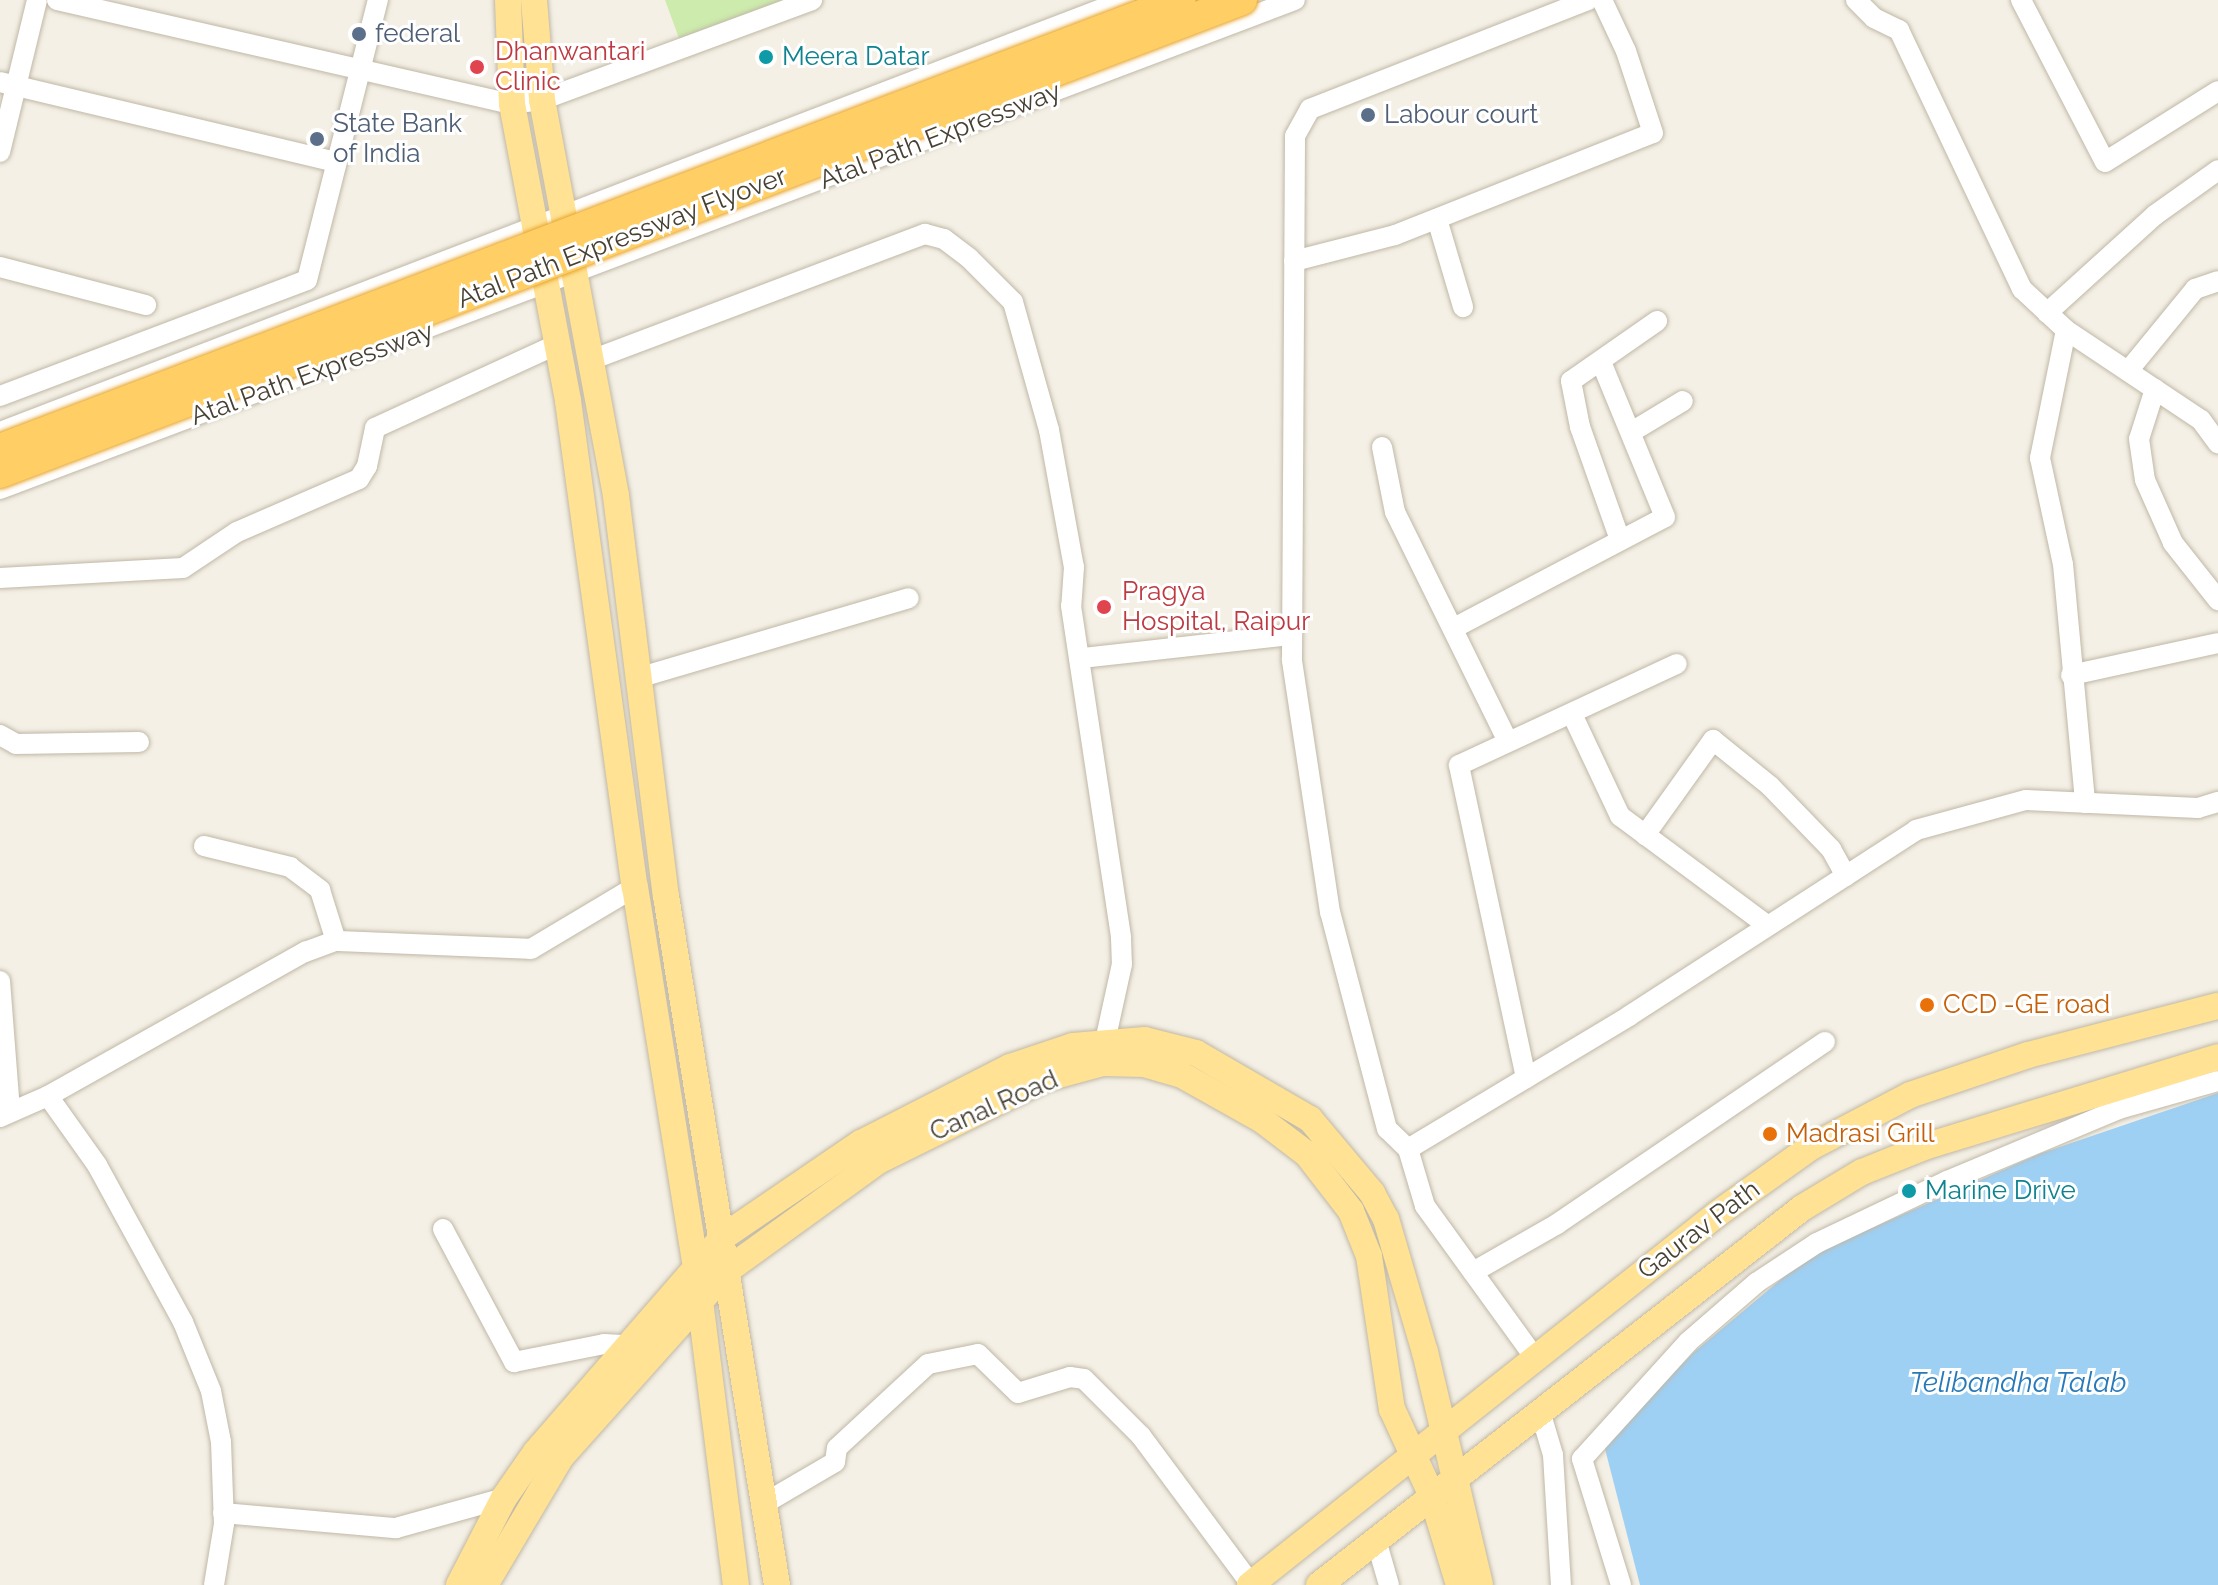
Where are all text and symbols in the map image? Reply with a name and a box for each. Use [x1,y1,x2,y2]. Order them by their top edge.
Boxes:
place label: federal [375,18,460,50]
marker: federal [350,25,368,43]
place label: Dhanwantari Clinic [495,36,645,98]
place label: Meera Datar [782,41,930,73]
marker: Meera Datar [757,48,775,66]
marker: Dhanwantari Clinic [466,56,488,78]
street label: Atal Path Expressway [815,75,1065,197]
place label: Labour court [1384,99,1539,131]
marker: Labour court [1359,106,1377,124]
place label: State Bank of India [333,108,462,170]
marker: State Bank of India [308,130,326,148]
street label: Atal Path Expressway Flyover [452,160,792,316]
street label: Atal Path Expressway [186,315,438,433]
place label: Pragya Hospital, Raipur [1122,576,1310,638]
marker: Pragya Hospital, Raipur [1093,596,1115,618]
place label: CCD -GE road [1943,989,2110,1021]
marker: CCD -GE road [1918,996,1936,1014]
street label: Canal Road [925,1064,1063,1148]
place label: Madrasi Grill [1786,1118,1935,1150]
marker: Madrasi Grill [1761,1125,1779,1143]
street label: Gaurav Path [1632,1174,1766,1286]
place label: Marine Drive [1925,1175,2076,1207]
marker: Marine Drive [1900,1182,1918,1200]
water label: Telibandha Talab [1909,1366,2127,1400]

